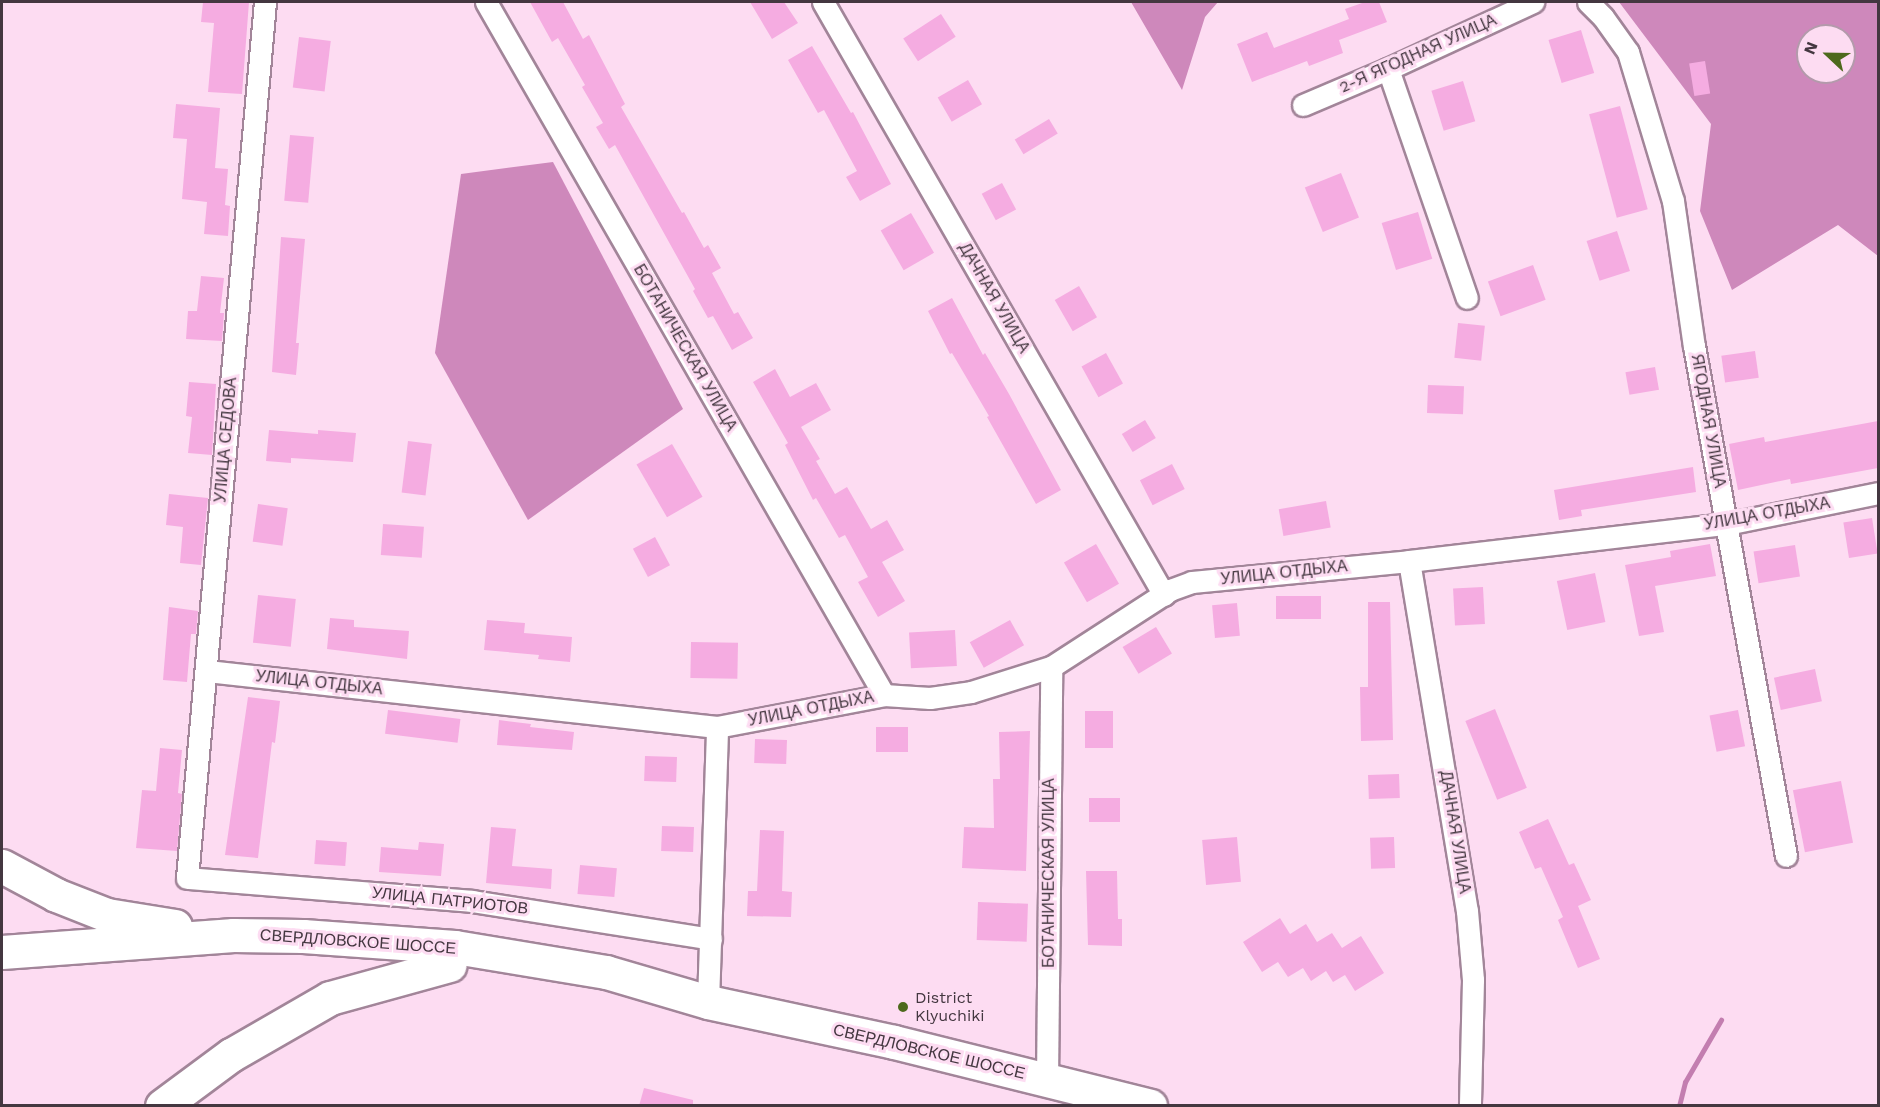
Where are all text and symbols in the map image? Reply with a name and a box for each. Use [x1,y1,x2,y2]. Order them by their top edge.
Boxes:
street label: 2-Я ЯГОДНАЯ УЛИЦА [1337,11,1499,97]
north arrow [1796,24,1856,84]
text: N [1800,39,1822,57]
street label: ДАЧНАЯ УЛИЦА [955,239,1033,357]
street label: БОТАНИЧЕСКАЯ УЛИЦА [629,261,741,435]
street label: ЯГОДНАЯ УЛИЦА [1687,353,1729,489]
street label: УЛИЦА СЕДОВА [211,376,241,504]
street label: УЛИЦА ОТДЫХА [1702,493,1832,535]
street label: УЛИЦА ОТДЫХА [1220,557,1348,589]
street label: УЛИЦА ОТДЫХА [255,667,383,699]
street label: УЛИЦА ОТДЫХА [747,687,875,731]
street label: ДАЧНАЯ УЛИЦА [1436,769,1474,895]
street label: БОТАНИЧЕСКАЯ УЛИЦА [1039,778,1059,968]
street label: УЛИЦА ПАТРИОТОВ [371,883,529,919]
street label: СВЕРДЛОВСКОЕ ШОССЕ [259,926,457,958]
place label: District Klyuchiki [915,988,985,1026]
marker: District Klyuchiki [896,1000,910,1014]
street label: СВЕРДЛОВСКОЕ ШОССЕ [831,1021,1027,1083]

